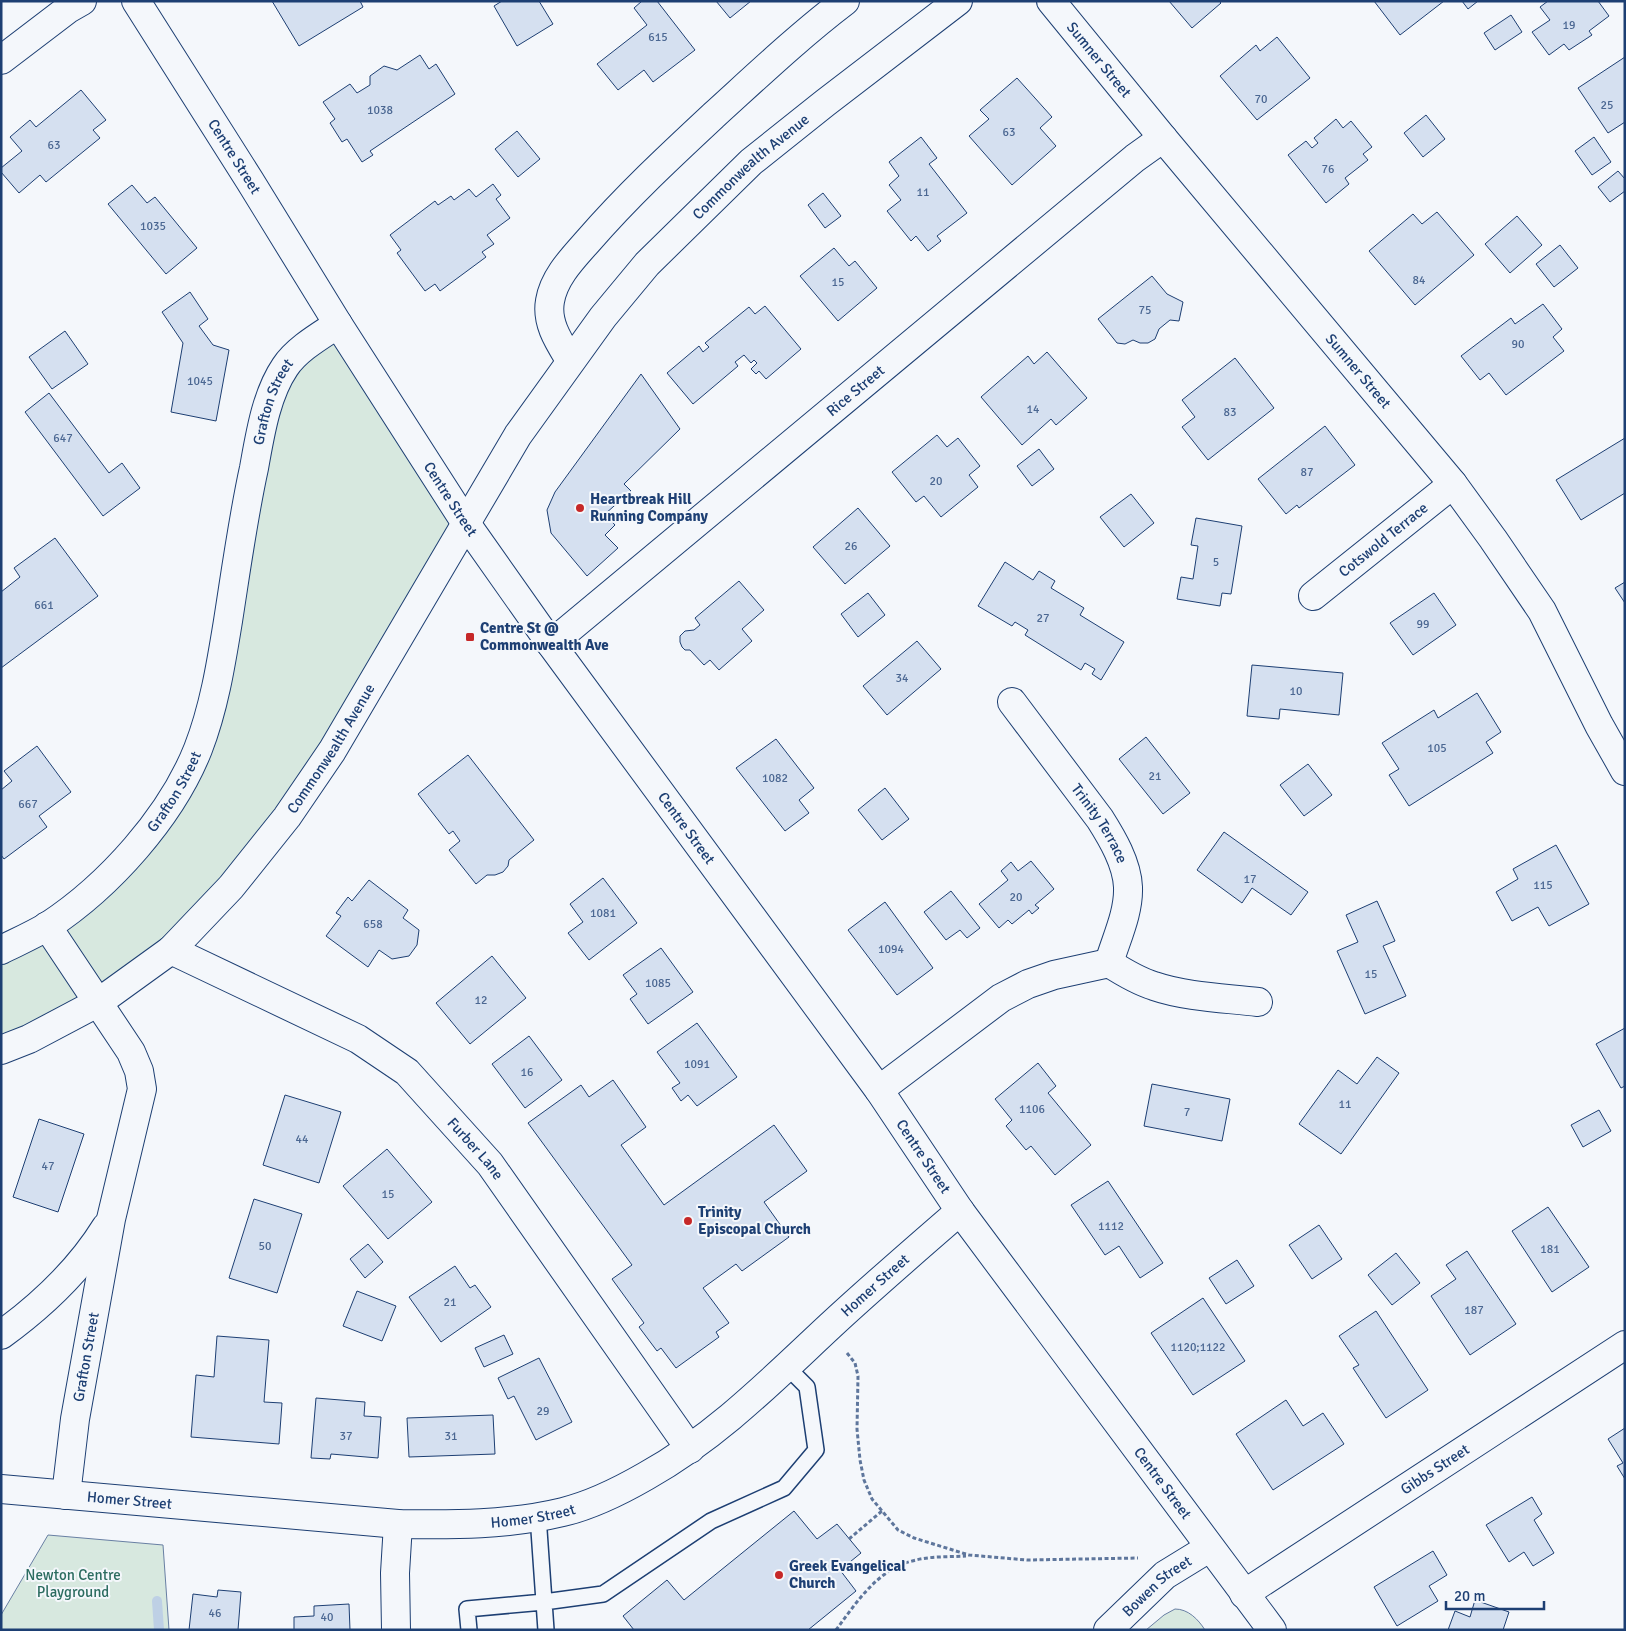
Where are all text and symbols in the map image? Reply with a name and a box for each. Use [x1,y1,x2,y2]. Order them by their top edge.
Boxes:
street label: Sumner Street [1063,18,1135,101]
house number: 19 [1563,18,1575,33]
house number: 615 [648,30,668,45]
house number: 70 [1255,92,1267,107]
house number: 25 [1601,98,1613,113]
house number: 1038 [367,103,393,118]
street label: Commonwealth Avenue [689,110,813,223]
street label: Centre Street [204,116,265,197]
house number: 63 [1003,125,1015,140]
house number: 63 [48,138,60,153]
house number: 76 [1322,162,1334,177]
house number: 11 [917,185,929,200]
house number: 1035 [140,219,166,234]
house number: 84 [1413,273,1426,288]
house number: 15 [832,275,844,290]
house number: 75 [1139,303,1151,318]
street label: Sumner Street [1322,330,1395,412]
house number: 90 [1512,337,1524,352]
street label: Grafton Street [249,355,297,446]
street label: Rice Street [823,361,888,420]
house number: 1045 [187,374,213,389]
house number: 14 [1027,402,1040,417]
house number: 83 [1224,405,1236,420]
house number: 647 [53,431,73,446]
street label: Centre Street [420,458,481,540]
house number: 87 [1301,465,1313,480]
house number: 20 [930,474,942,489]
place label: Heartbreak Hill Running Company [590,490,708,525]
street label: Cotswold Terrace [1335,499,1432,581]
marker: Heartbreak Hill Running Company [574,502,586,514]
house number: 26 [845,539,857,554]
house number: 5 [1213,555,1219,570]
house number: 661 [34,598,54,613]
house number: 27 [1037,611,1049,626]
house number: 99 [1417,617,1429,632]
place label: Centre St @ Commonwealth Ave [480,619,609,654]
marker: Centre St @ Commonwealth Ave [464,631,476,643]
house number: 34 [896,671,909,686]
street label: Commonwealth Avenue [283,681,379,817]
house number: 10 [1290,684,1302,699]
house number: 105 [1427,741,1447,756]
street label: Grafton Street [143,749,205,836]
house number: 21 [1149,769,1161,784]
house number: 1082 [762,771,788,786]
street label: Trinity Terrace [1068,780,1131,866]
street label: Centre Street [654,788,719,868]
house number: 667 [18,797,38,812]
house number: 17 [1244,872,1256,887]
house number: 115 [1533,878,1553,893]
house number: 20 [1010,890,1022,905]
house number: 1081 [590,906,616,921]
house number: 658 [363,917,383,932]
house number: 1094 [878,942,904,957]
house number: 15 [1365,967,1377,982]
house number: 1085 [645,976,671,991]
house number: 12 [475,993,487,1008]
house number: 1091 [684,1057,710,1072]
house number: 16 [521,1065,533,1080]
house number: 11 [1339,1097,1351,1112]
house number: 1106 [1019,1102,1045,1117]
house number: 7 [1184,1105,1190,1120]
street label: Furber Lane [444,1114,507,1183]
street label: Centre Street [892,1116,955,1197]
house number: 44 [296,1132,309,1147]
house number: 47 [42,1159,54,1174]
house number: 15 [382,1187,394,1202]
place label: Trinity Episcopal Church [698,1203,811,1238]
marker: Trinity Episcopal Church [682,1215,694,1227]
house number: 1112 [1098,1219,1124,1234]
house number: 50 [259,1239,271,1254]
house number: 181 [1540,1242,1560,1257]
street label: Homer Street [837,1250,913,1320]
house number: 21 [444,1295,456,1310]
house number: 187 [1464,1303,1484,1318]
street label: Grafton Street [69,1311,103,1403]
house number: 1120;1122 [1170,1340,1226,1355]
house number: 29 [537,1404,549,1419]
house number: 37 [340,1429,352,1444]
house number: 31 [445,1429,457,1444]
street label: Gibbs Street [1397,1440,1473,1498]
street label: Centre Street [1130,1444,1195,1523]
street label: Homer Street [86,1488,173,1513]
street label: Homer Street [490,1500,577,1532]
street label: Bowen Street [1118,1552,1195,1620]
place label: Greek Evangelical Church [789,1557,906,1592]
park label: Newton Centre Playground [25,1566,121,1601]
marker: Greek Evangelical Church [773,1569,785,1581]
scale bar [1446,1578,1544,1610]
text: 20 m [1454,1587,1485,1605]
house number: 46 [209,1606,221,1621]
house number: 40 [321,1610,333,1625]

